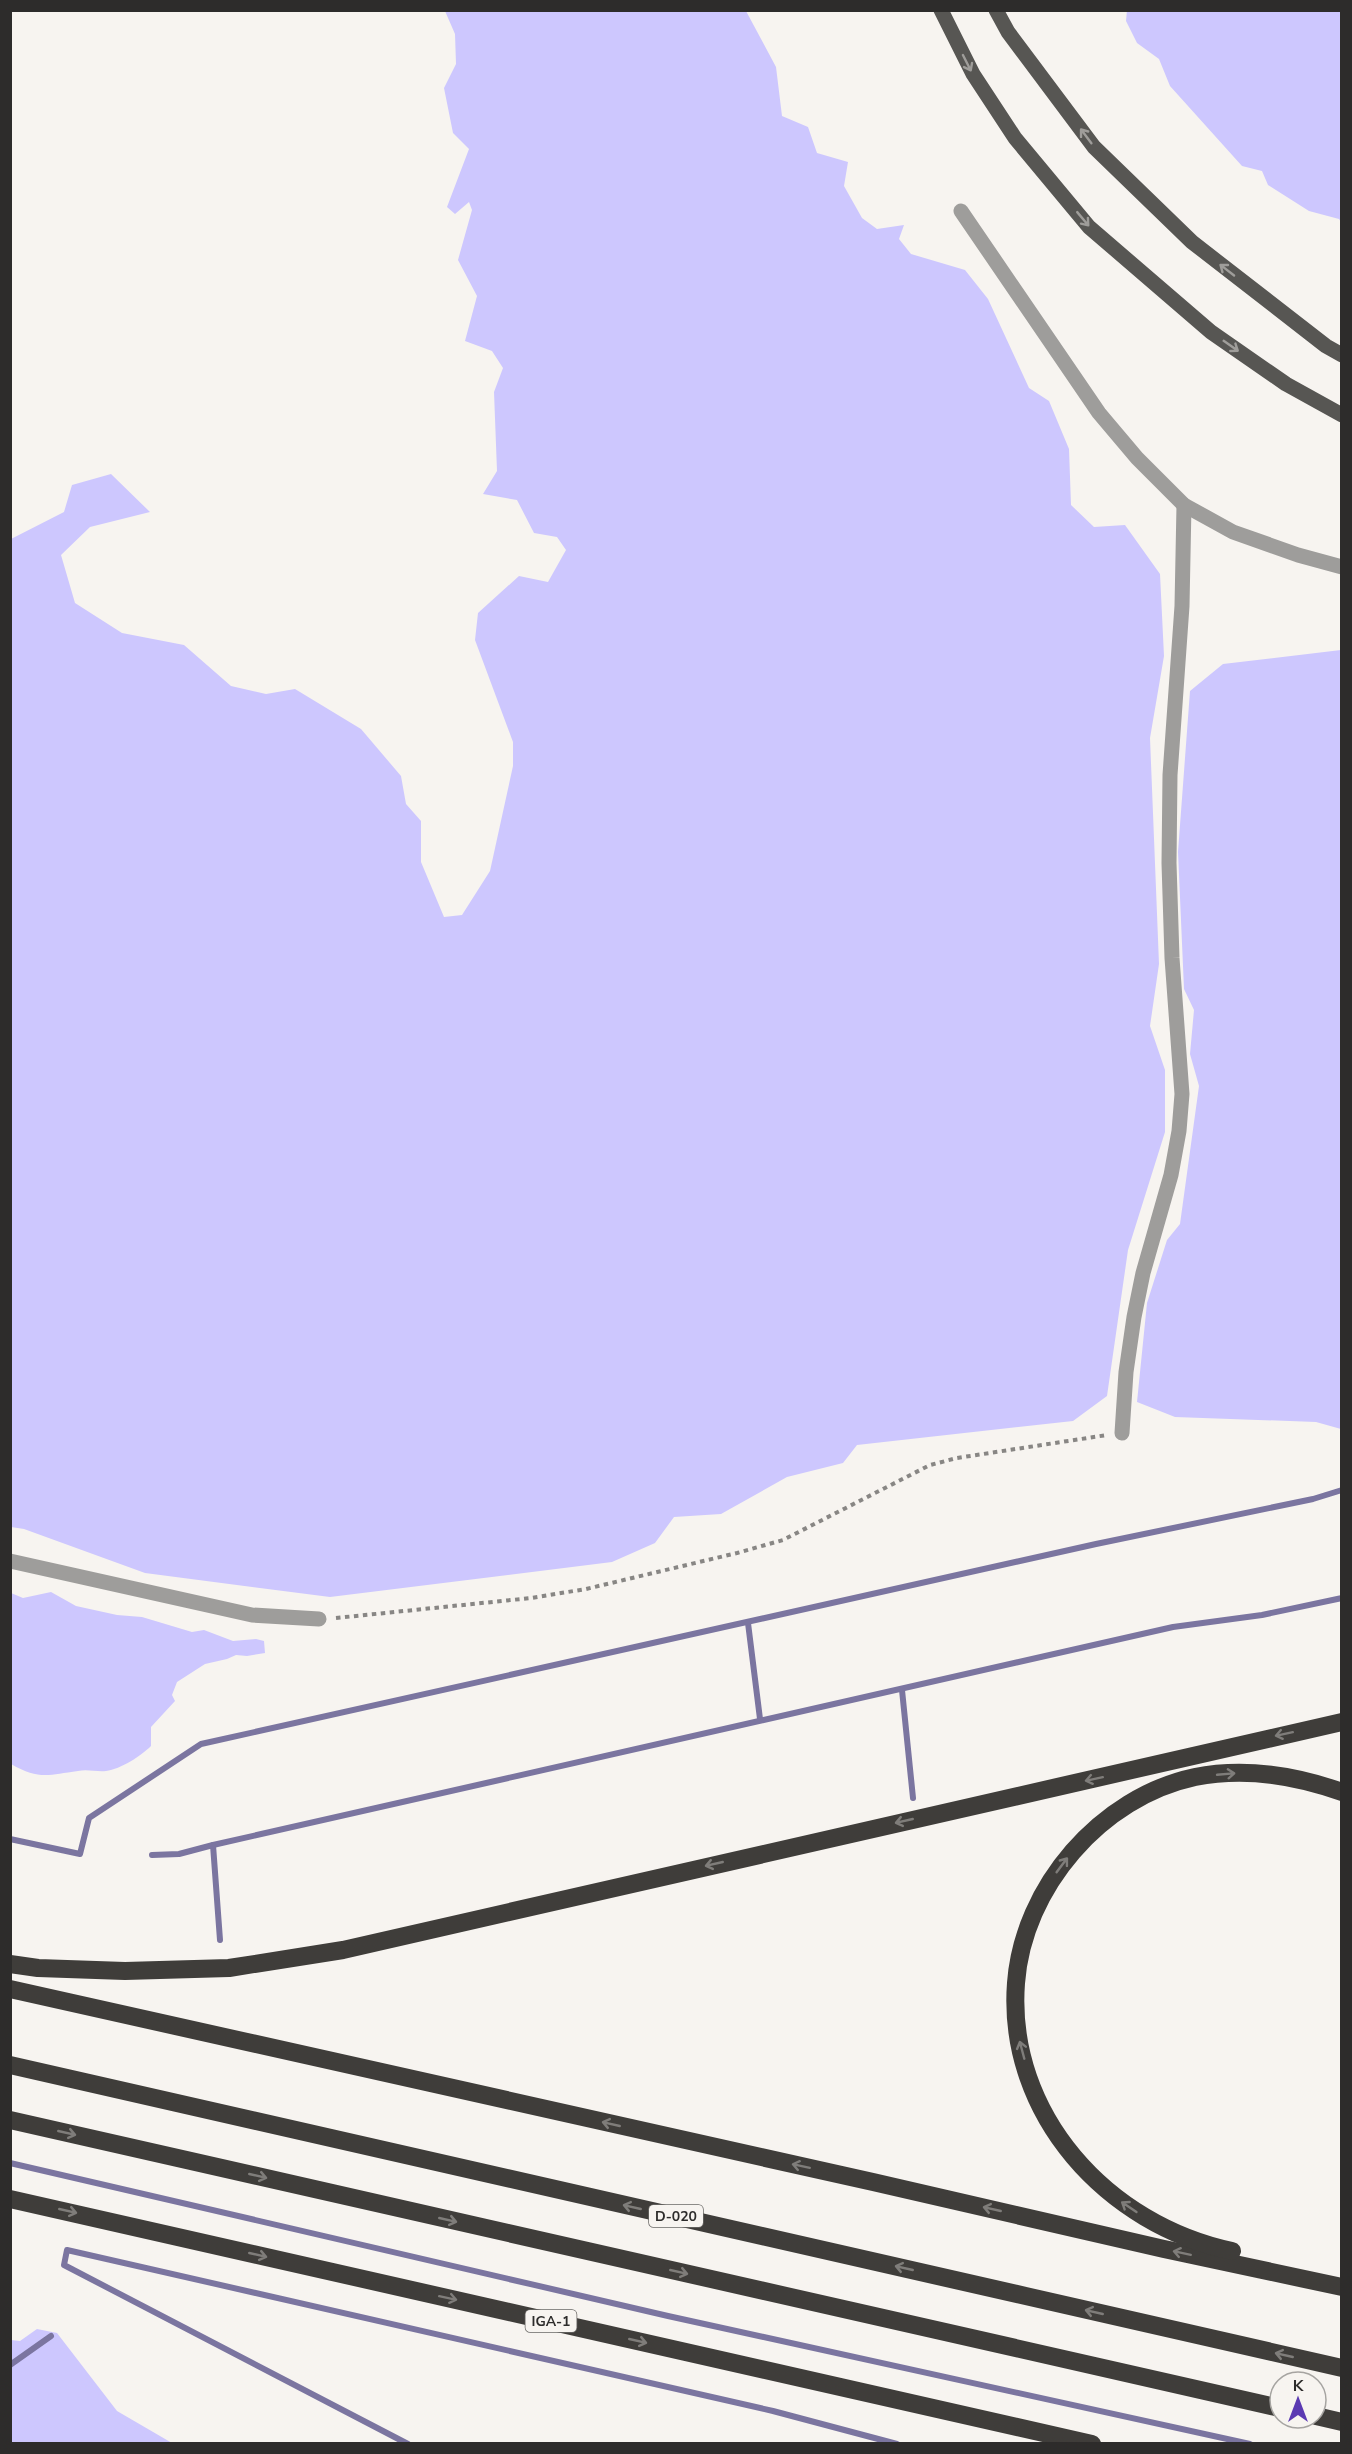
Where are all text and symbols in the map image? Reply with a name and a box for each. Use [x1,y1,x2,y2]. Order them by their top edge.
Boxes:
one-way arrow [962,53,974,71]
one-way arrow [1080,129,1092,145]
one-way arrow [1076,211,1089,227]
one-way arrow [1220,263,1236,276]
one-way arrow [1222,340,1238,352]
one-way arrow [1275,1729,1294,1740]
one-way arrow [1216,1768,1236,1779]
one-way arrow [1085,1774,1105,1785]
one-way arrow [895,1816,914,1827]
one-way arrow [1055,1858,1068,1874]
one-way arrow [705,1859,724,1871]
one-way arrow [1016,2041,1027,2060]
one-way arrow [602,2117,621,2129]
one-way arrow [57,2128,77,2139]
one-way arrow [792,2160,812,2171]
one-way arrow [248,2171,267,2183]
one-way arrow [623,2200,642,2212]
one-way arrow [1121,2201,1137,2213]
one-way arrow [982,2203,1001,2215]
road number: D-020 [649,2205,703,2227]
one-way arrow [58,2206,77,2218]
one-way arrow [438,2214,457,2226]
one-way arrow [1172,2247,1192,2258]
one-way arrow [248,2250,267,2262]
one-way arrow [895,2262,914,2274]
one-way arrow [669,2267,688,2278]
one-way arrow [438,2292,457,2304]
one-way arrow [1085,2305,1104,2317]
road number: IGA-1 [526,2310,576,2332]
one-way arrow [628,2335,647,2347]
one-way arrow [1275,2349,1294,2361]
north arrow [1268,2370,1328,2430]
text: K [1293,2375,1305,2397]

